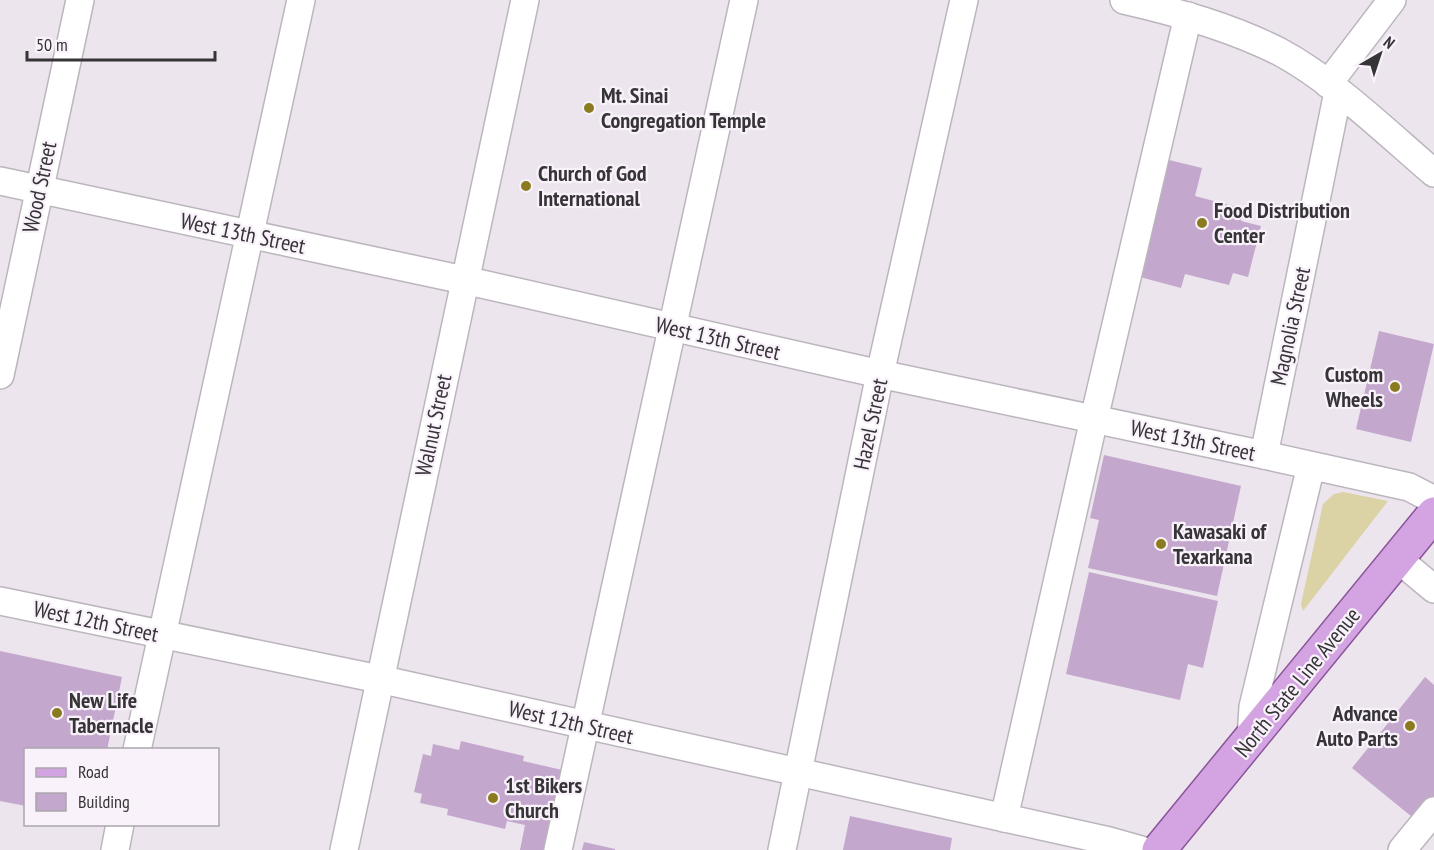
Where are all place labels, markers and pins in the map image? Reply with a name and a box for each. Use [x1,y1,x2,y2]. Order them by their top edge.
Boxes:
place label: Mt. Sinai Congregation Temple [601,81,766,134]
marker: Mt. Sinai Congregation Temple [582,101,596,115]
place label: Church of God International [538,159,647,212]
marker: Church of God International [519,179,533,193]
place label: Food Distribution Center [1214,196,1350,249]
marker: Food Distribution Center [1195,216,1209,230]
place label: Custom Wheels [1324,360,1383,413]
marker: Custom Wheels [1388,380,1402,394]
place label: Kawasaki of Texarkana [1173,517,1267,570]
marker: Kawasaki of Texarkana [1154,537,1168,551]
place label: New Life Tabernacle [69,686,154,739]
place label: Advance Auto Parts [1315,699,1398,752]
marker: New Life Tabernacle [50,706,64,720]
marker: Advance Auto Parts [1403,719,1417,733]
place label: 1st Bikers Church [505,771,583,824]
marker: 1st Bikers Church [486,791,500,805]

